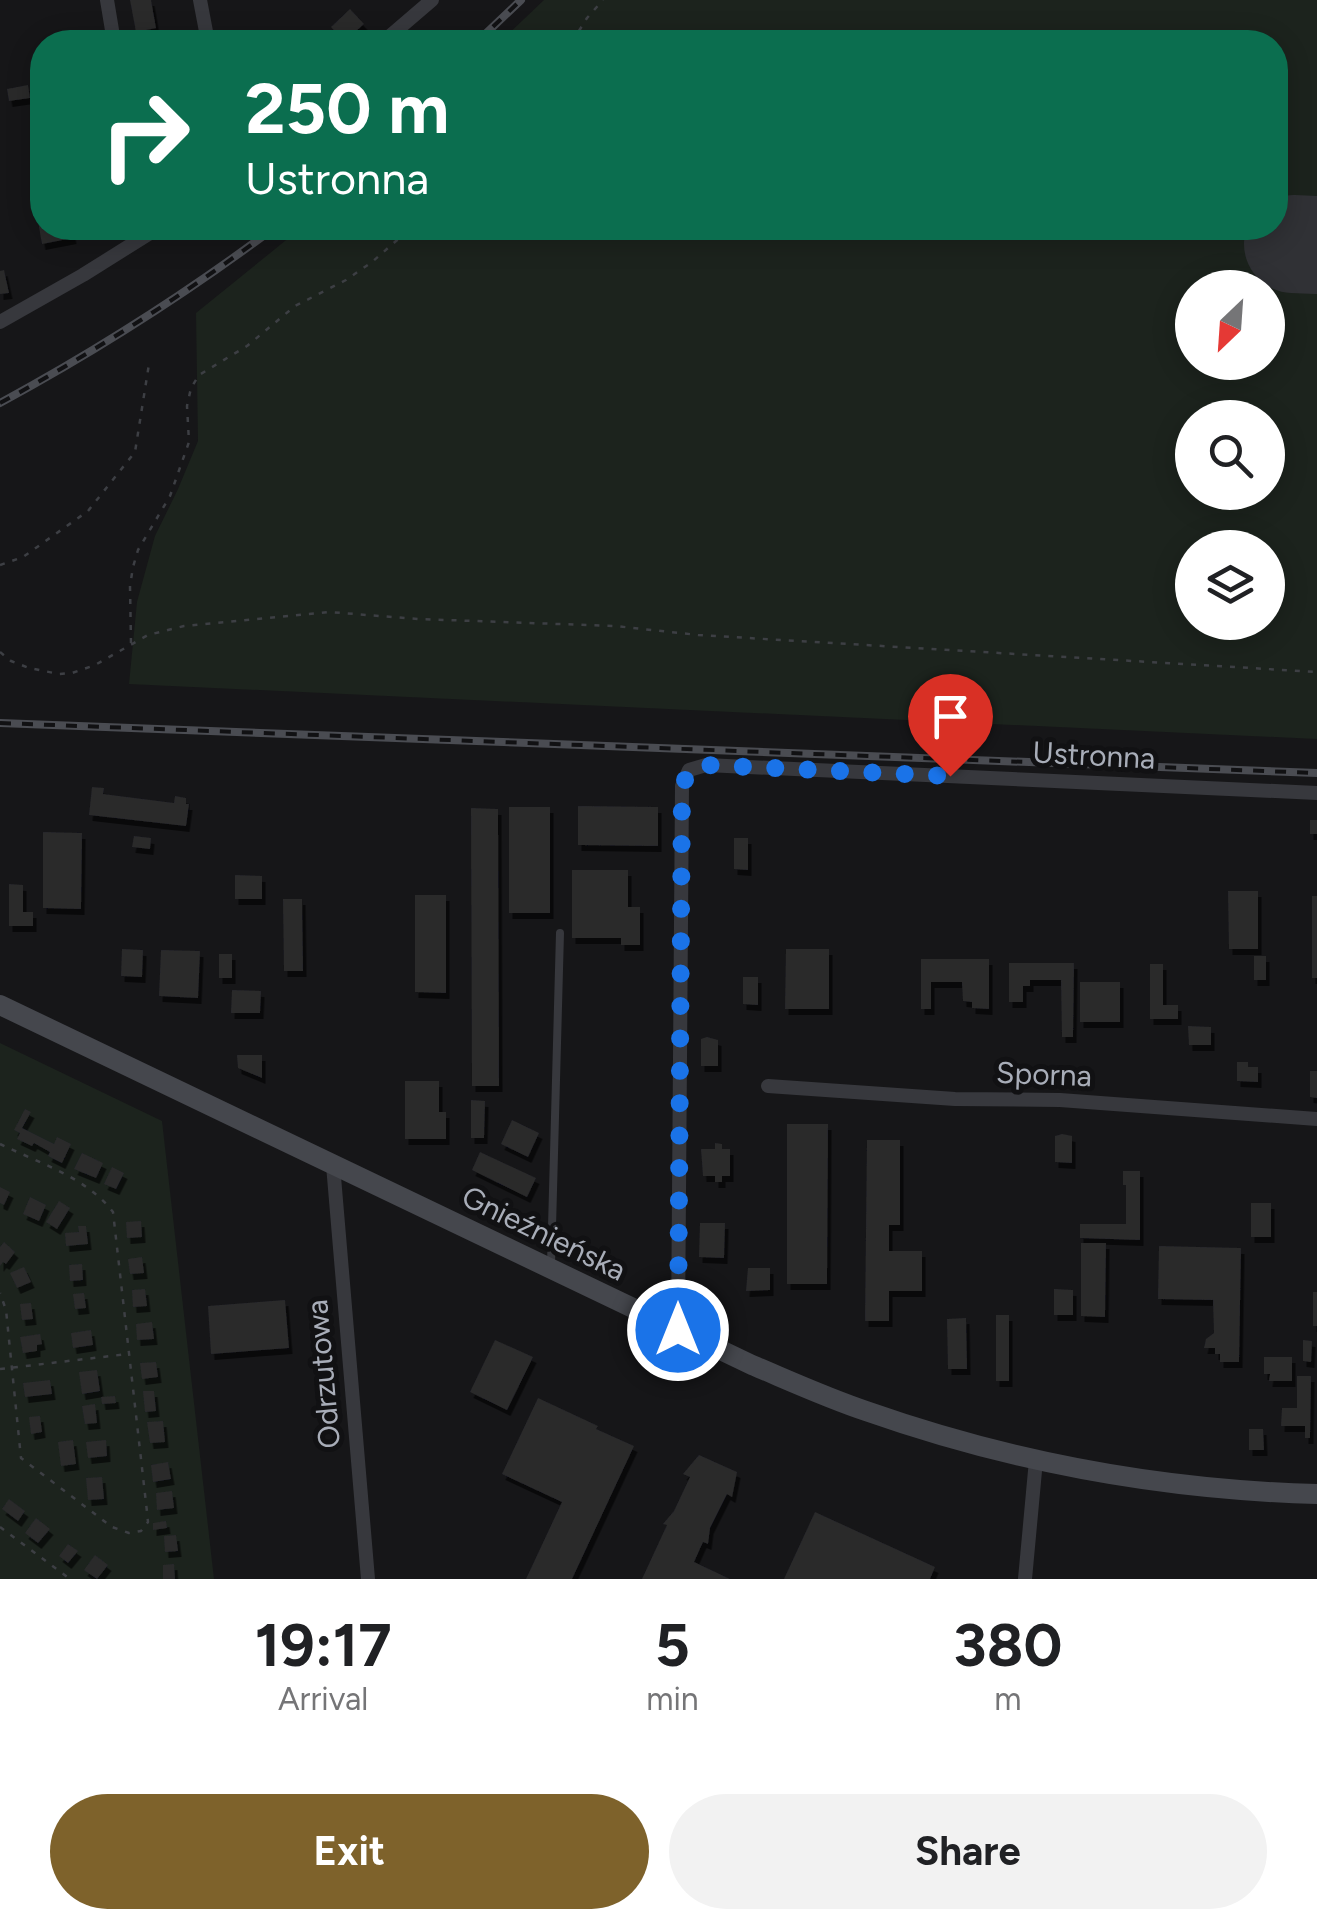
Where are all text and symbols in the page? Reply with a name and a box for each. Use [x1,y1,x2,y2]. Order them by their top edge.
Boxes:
text: 250 m [245,66,449,151]
icon: right [80,70,210,200]
text: Ustronna [245,151,429,205]
north arrow [1175,270,1285,380]
map controls [1175,270,1285,640]
button: search [1175,400,1285,510]
button: layers [1175,530,1285,640]
pin [908,674,993,777]
icon: arrive [923,689,978,744]
street label: Ustronna [1032,733,1156,777]
street label: Sporna [996,1054,1092,1094]
street label: Gnieźnieńska [456,1177,632,1289]
position arrow [626,1278,730,1382]
street label: Odrzutowa [298,1298,348,1450]
text: 19:17 [255,1609,392,1681]
text: 5 [655,1609,690,1681]
text: 380 [953,1609,1062,1681]
text: Arrival [278,1680,368,1718]
text: min [646,1680,699,1718]
text: m [994,1680,1021,1718]
button: Exit [50,1794,649,1909]
button: Share [669,1794,1267,1909]

